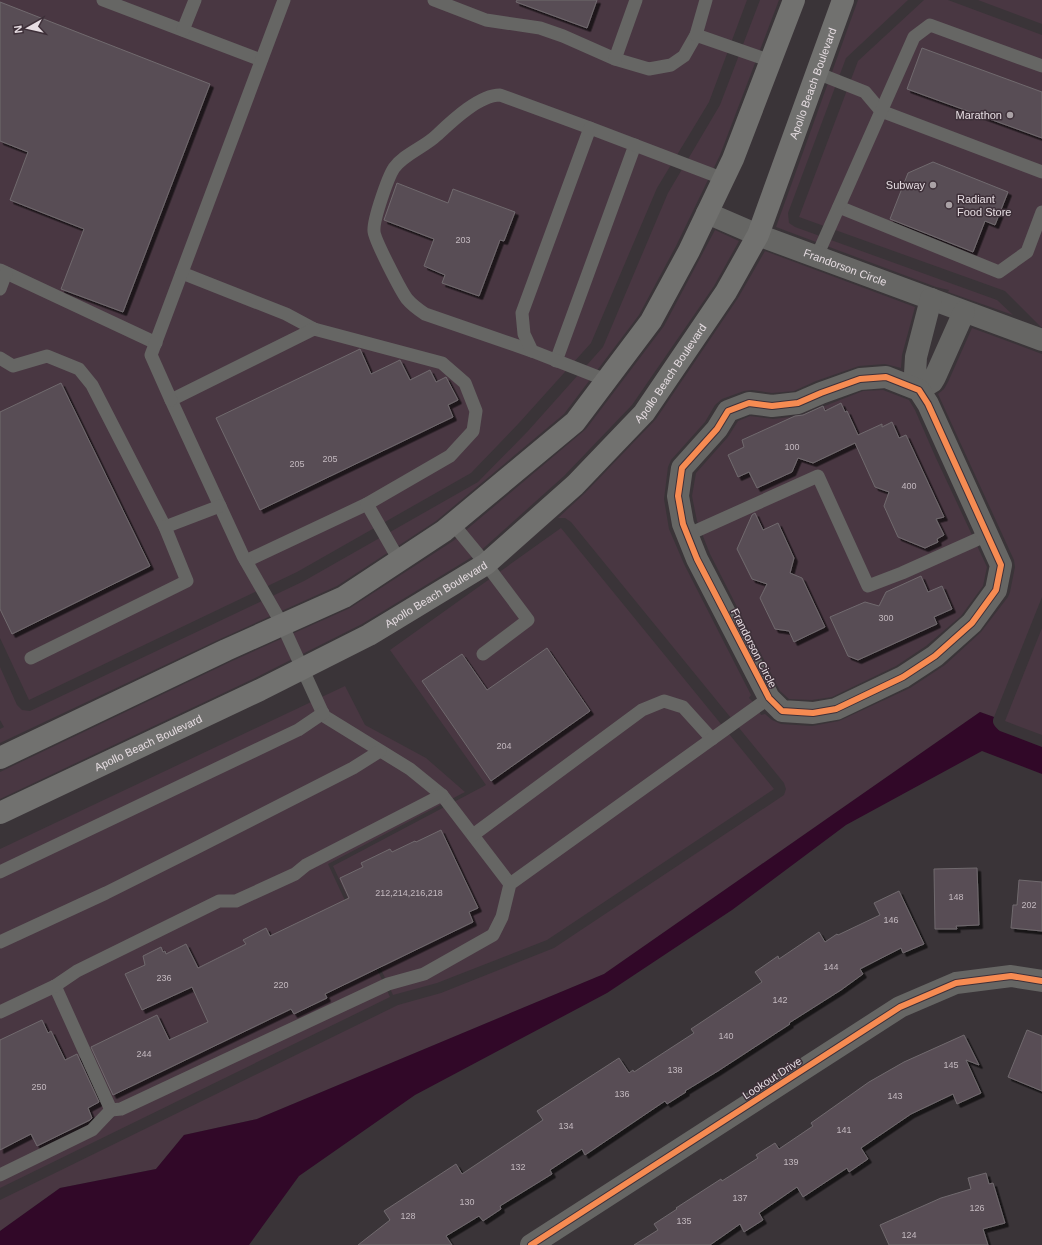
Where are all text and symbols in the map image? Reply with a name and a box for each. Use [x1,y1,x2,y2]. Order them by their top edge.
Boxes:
north arrow [8,8,48,48]
text: N [12,25,25,34]
street label: Apollo Beach Boulevard [787,26,838,141]
place label: Marathon [956,109,1002,121]
marker: Marathon [1005,110,1015,120]
place label: Subway [886,179,925,191]
marker: Subway [928,180,938,190]
place label: Radiant Food Store [957,193,1011,218]
marker: Radiant Food Store [944,200,954,210]
house number: 203 [455,235,471,245]
street label: Frandorson Circle [802,246,888,288]
street label: Apollo Beach Boulevard [632,321,709,425]
house number: 100 [784,442,800,452]
house number: 205 [322,454,338,464]
house number: 205 [289,459,305,469]
house number: 400 [901,481,917,491]
street label: Apollo Beach Boulevard [383,559,489,630]
street label: Frandorson Circle [729,606,779,690]
house number: 300 [878,613,894,623]
street label: Apollo Beach Boulevard [93,712,204,773]
house number: 204 [496,741,512,751]
house number: 212,214,216,218 [375,888,443,898]
house number: 148 [948,892,964,902]
house number: 202 [1021,900,1037,910]
house number: 146 [883,915,899,925]
house number: 144 [823,962,839,972]
house number: 236 [156,973,172,983]
house number: 220 [273,980,289,990]
house number: 142 [772,995,788,1005]
house number: 140 [718,1031,734,1041]
house number: 244 [136,1049,152,1059]
street label: Lookout Drive [740,1054,804,1102]
house number: 145 [943,1060,959,1070]
house number: 138 [667,1065,683,1075]
house number: 250 [31,1082,47,1092]
house number: 136 [614,1089,630,1099]
house number: 143 [887,1091,903,1101]
house number: 134 [558,1121,574,1131]
house number: 141 [836,1125,852,1135]
house number: 139 [783,1157,799,1167]
house number: 132 [510,1162,526,1172]
house number: 137 [732,1193,748,1203]
house number: 130 [459,1197,475,1207]
house number: 126 [969,1203,985,1213]
house number: 128 [400,1211,416,1221]
house number: 135 [676,1216,692,1226]
house number: 124 [901,1230,917,1240]

